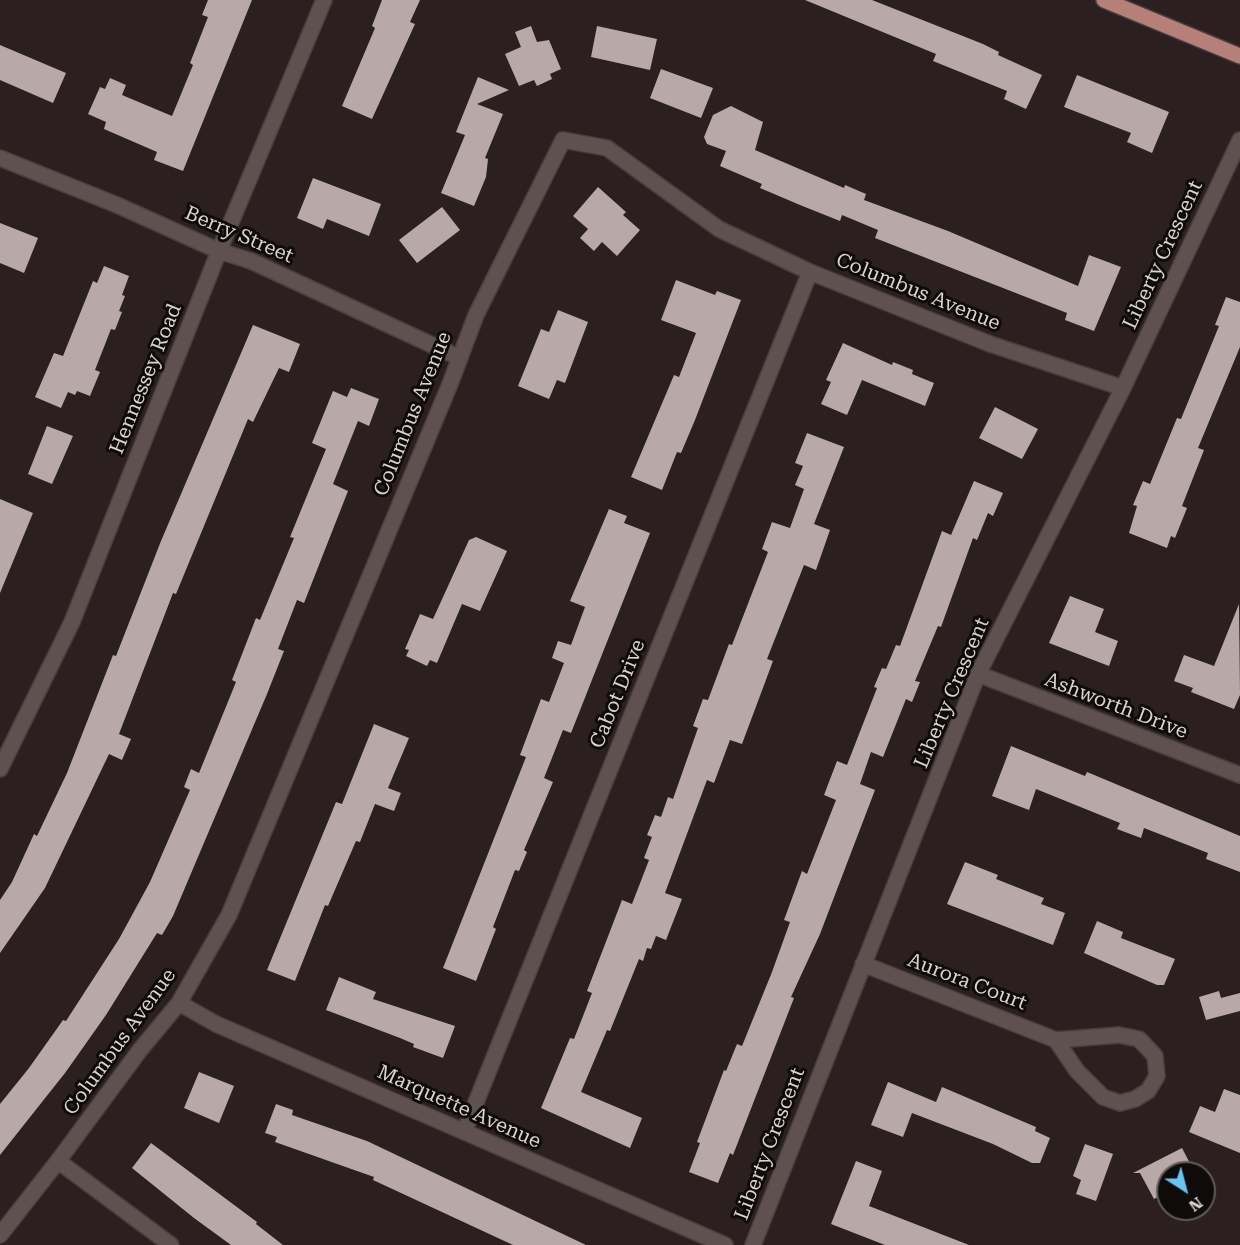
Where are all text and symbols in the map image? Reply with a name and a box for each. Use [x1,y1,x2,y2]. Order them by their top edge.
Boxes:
street label: Liberty Crescent [1118,177,1208,333]
street label: Berry Street [181,201,297,269]
street label: Columbus Avenue [832,248,1004,336]
street label: Hennessey Road [105,300,187,458]
street label: Columbus Avenue [369,328,457,500]
street label: Liberty Crescent [909,614,995,772]
street label: Cabot Drive [585,636,651,752]
street label: Ashworth Drive [1041,668,1191,744]
street label: Aurora Court [904,948,1030,1016]
street label: Columbus Avenue [59,964,181,1120]
street label: Marquette Avenue [373,1060,545,1154]
street label: Liberty Crescent [730,1065,810,1223]
north arrow [1156,1161,1216,1221]
text: N [1185,1193,1206,1216]

